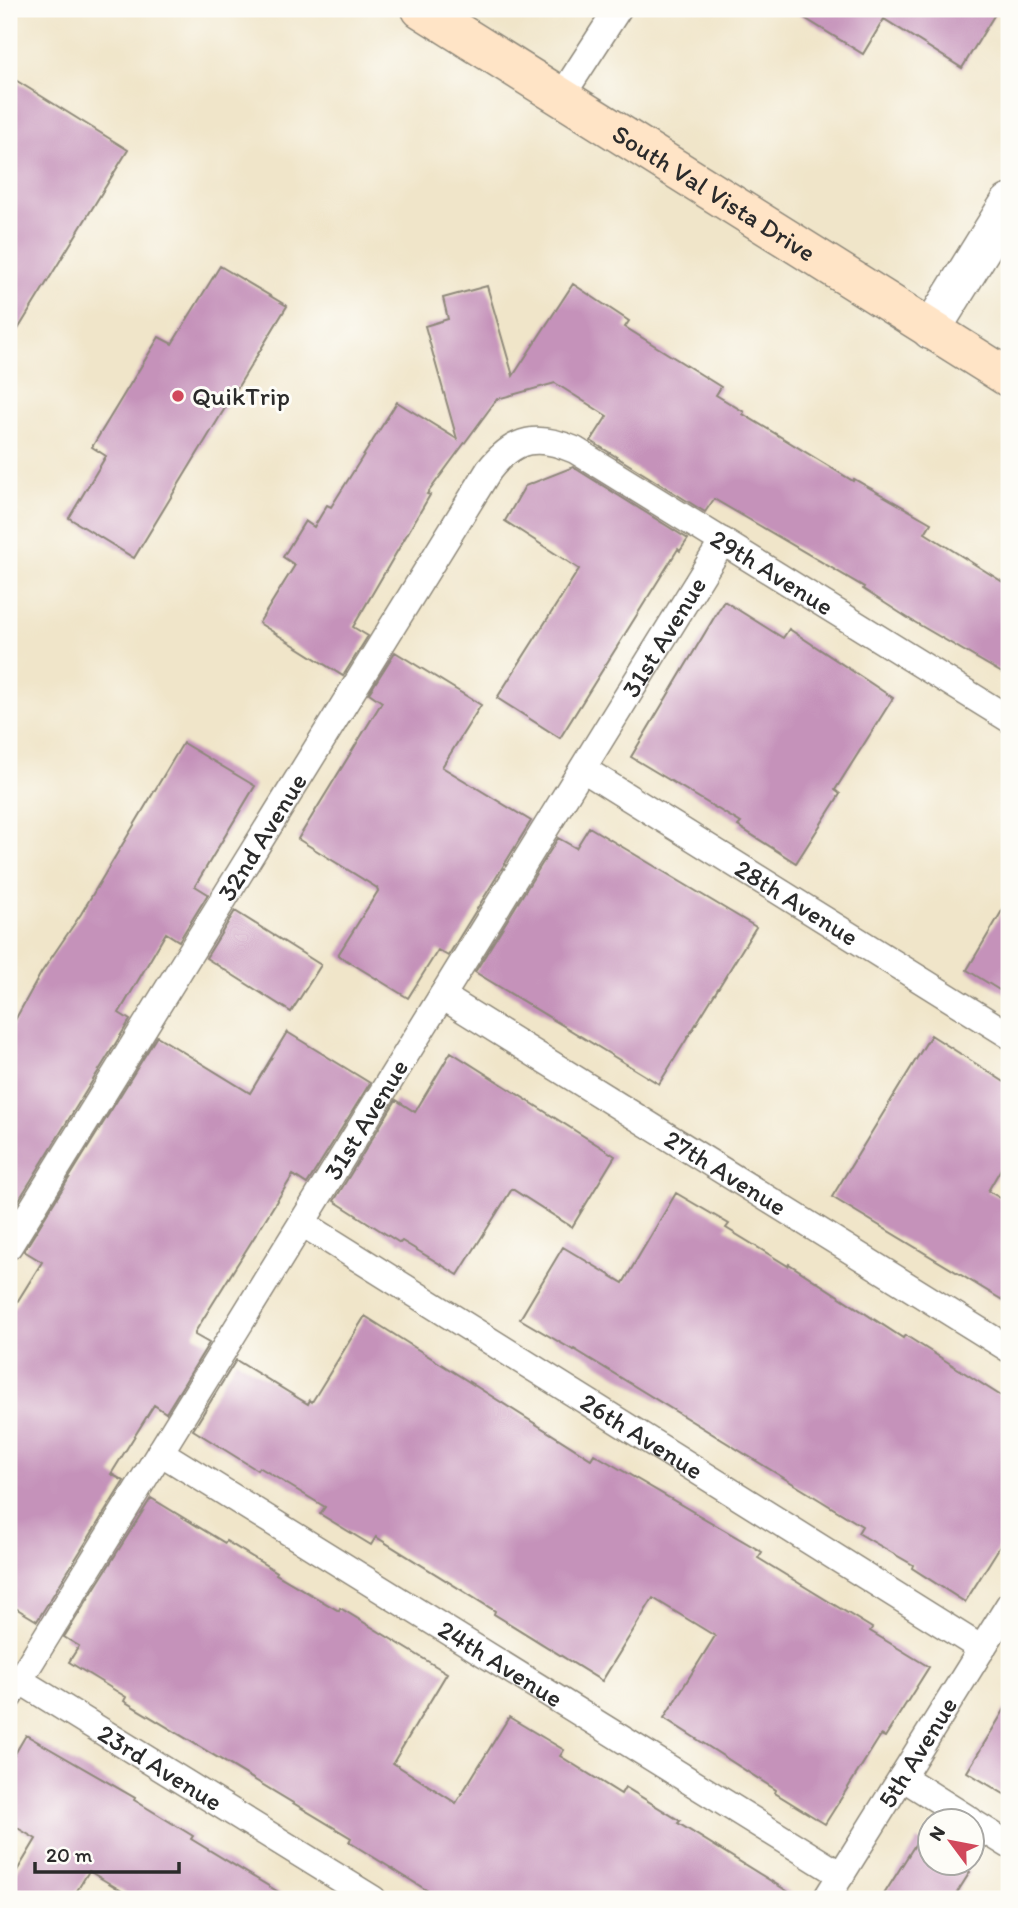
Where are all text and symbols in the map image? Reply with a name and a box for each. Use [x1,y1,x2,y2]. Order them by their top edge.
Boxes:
street label: South Val Vista Drive [607,117,822,269]
place label: QuikTrip [192,380,290,412]
marker: QuikTrip [170,388,186,404]
street label: 29th Avenue [705,522,840,622]
street label: 31st Avenue [614,571,713,703]
street label: 32nd Avenue [210,767,314,907]
street label: 28th Avenue [729,852,864,953]
street label: 31st Avenue [316,1053,415,1186]
street label: 27th Avenue [658,1122,793,1223]
street label: 26th Avenue [574,1385,709,1486]
street label: 24th Avenue [432,1613,569,1714]
street label: 5th Avenue [871,1691,964,1814]
street label: 23rd Avenue [92,1717,228,1818]
north arrow [916,1806,986,1876]
text: N [924,1822,950,1845]
scale bar [35,1831,178,1875]
text: 20 m [46,1842,93,1867]

